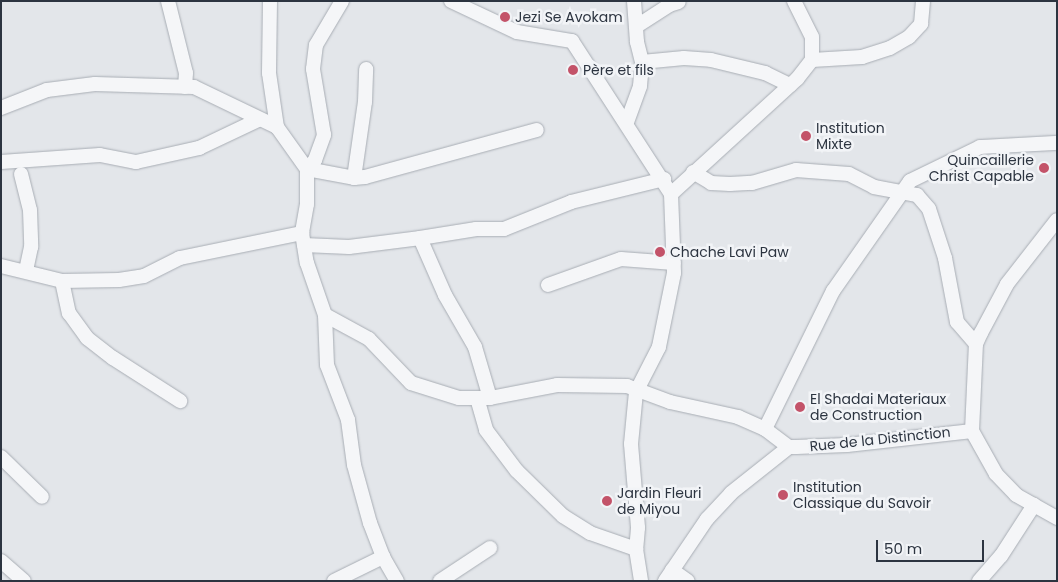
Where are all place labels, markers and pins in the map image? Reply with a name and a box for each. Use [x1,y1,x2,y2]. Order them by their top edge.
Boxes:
place label: Jezi Se Avokam [515,9,623,25]
marker: Jezi Se Avokam [499,11,511,23]
place label: Père et fils [583,62,654,78]
marker: Père et fils [567,64,579,76]
place label: Institution Mixte [816,120,885,152]
marker: Institution Mixte [800,130,812,142]
place label: Quincaillerie Christ Capable [929,152,1034,184]
marker: Quincaillerie Christ Capable [1038,162,1050,174]
place label: Chache Lavi Paw [670,244,789,260]
marker: Chache Lavi Paw [654,246,666,258]
place label: El Shadai Materiaux de Construction [810,391,946,424]
marker: El Shadai Materiaux de Construction [794,401,806,413]
place label: Institution Classique du Savoir [793,479,931,512]
place label: Jardin Fleuri de Miyou [617,485,702,518]
marker: Institution Classique du Savoir [777,489,789,501]
marker: Jardin Fleuri de Miyou [601,495,613,507]

